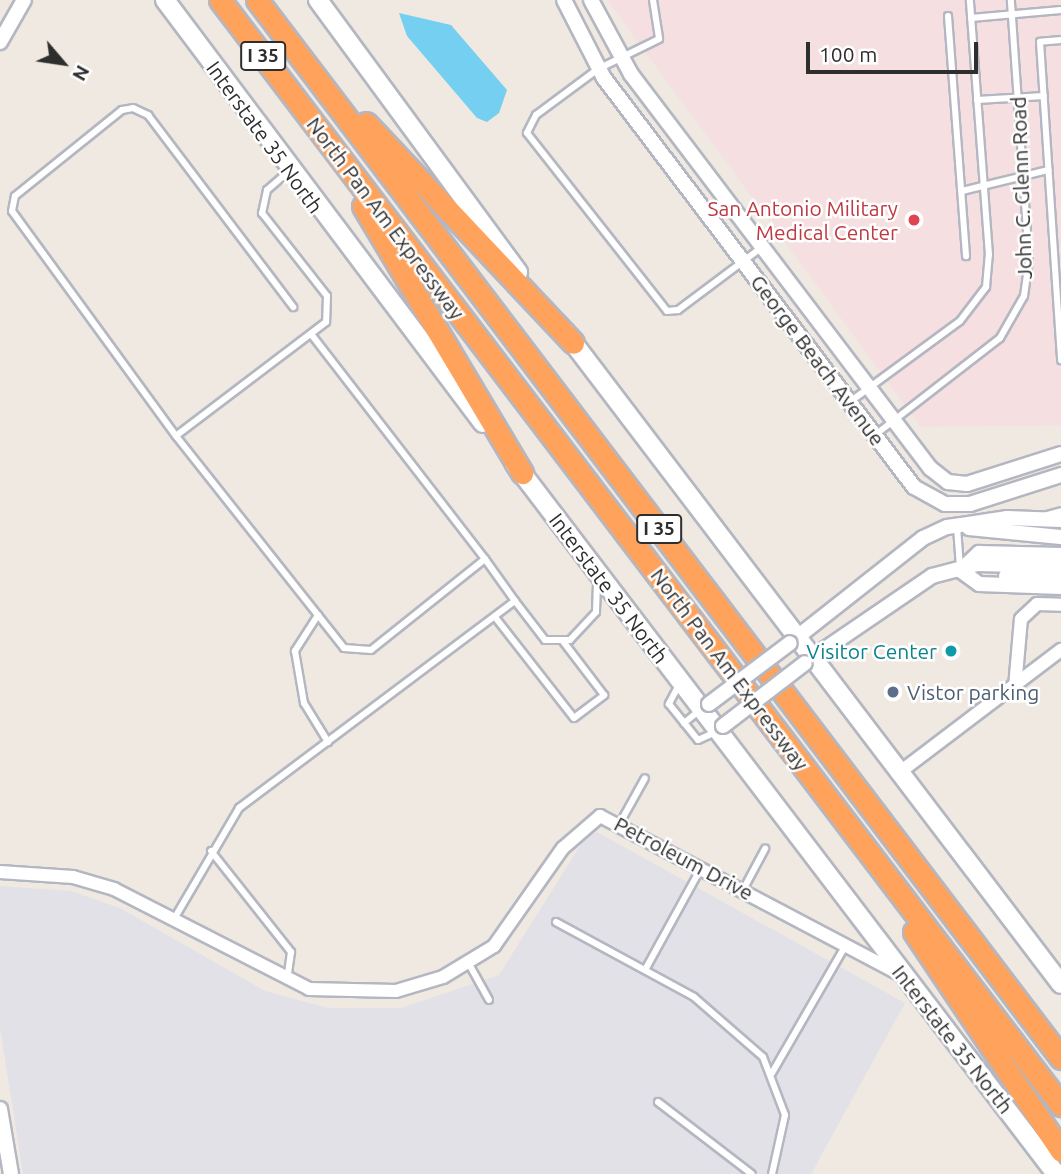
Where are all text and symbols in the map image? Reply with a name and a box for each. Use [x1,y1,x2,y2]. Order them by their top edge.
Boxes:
north arrow [28,28,98,98]
scale bar [809,28,981,72]
road number: I 35 [238,40,288,72]
text: 100 m [819,42,877,66]
street label: Interstate 35 North [201,56,329,218]
text: N [68,62,94,85]
street label: John C. Glenn Road [1005,96,1037,280]
street label: North Pan Am Expressway [302,112,470,324]
place label: San Antonio Military Medical Center [708,195,898,245]
marker: San Antonio Military Medical Center [904,210,924,230]
street label: George Beach Avenue [746,270,890,450]
street label: Interstate 35 North [544,508,674,668]
road number: I 35 [634,514,684,544]
street label: North Pan Am Expressway [646,563,814,775]
place label: Visitor Center [806,638,937,664]
marker: Visitor Center [943,643,959,659]
place label: Vistor parking [907,679,1039,705]
marker: Vistor parking [885,684,901,700]
street label: Petroleum Drive [610,811,758,905]
street label: Interstate 35 North [887,960,1019,1118]

